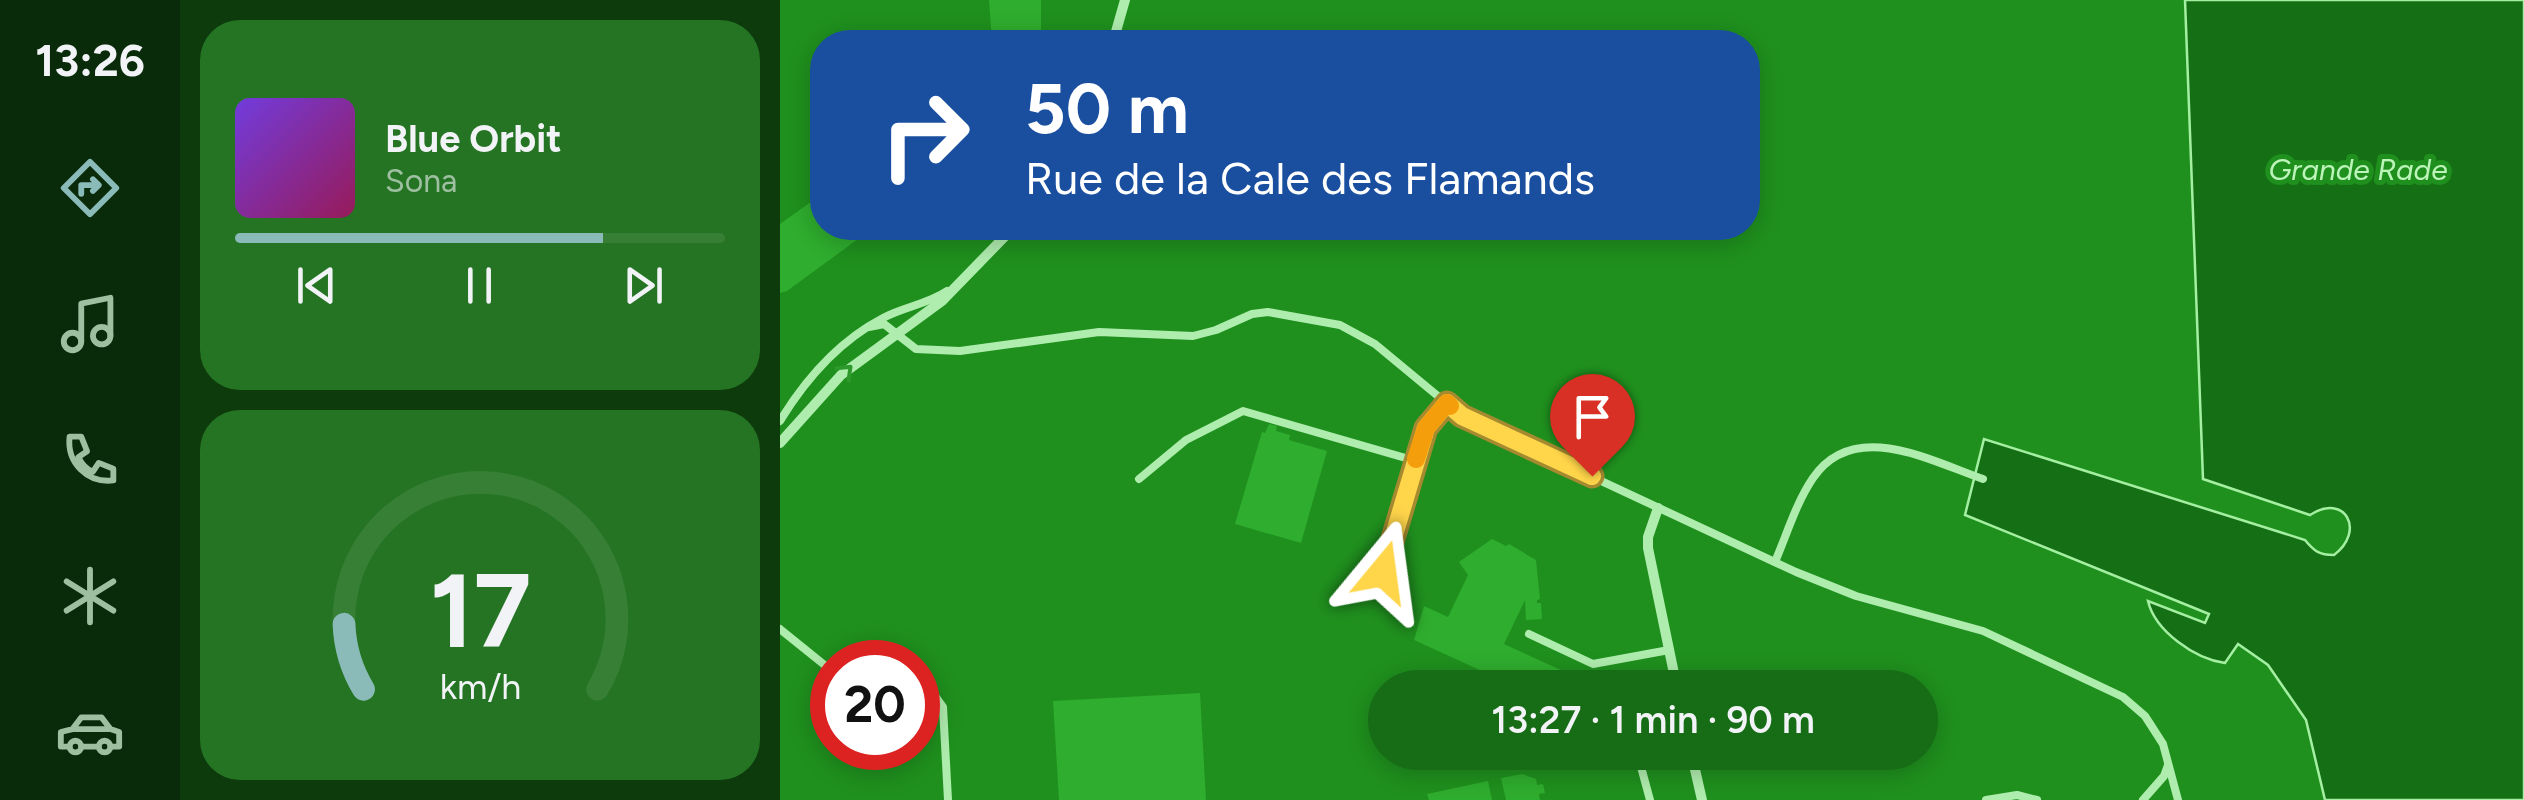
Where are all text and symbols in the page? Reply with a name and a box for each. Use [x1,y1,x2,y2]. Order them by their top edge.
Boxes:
text: 13:26 [35,33,145,87]
text: 50 m [1025,66,1189,151]
icon: right [860,70,990,200]
text: Blue Orbit [385,116,561,162]
text: Rue de la Cale des Flamands [1025,151,1595,205]
water label: Grande Rade [2268,151,2448,188]
icon: directions [55,153,125,223]
text: Sona [385,162,457,200]
icon: previous [289,258,344,313]
icon: pause [452,258,507,313]
icon: next [616,258,671,313]
icon: music [55,289,125,359]
one-way arrow [835,365,853,383]
pin [1550,374,1635,477]
icon: arrive [1565,389,1620,444]
icon: phone [55,425,125,495]
position arrow [1331,520,1435,624]
text: 17 [429,548,531,673]
icon: climate [55,561,125,631]
speed limit sign: 20 [810,640,940,770]
text: km/h [439,665,521,708]
icon: car [55,697,125,767]
text: 13:27 · 1 min · 90 m [1491,697,1815,743]

